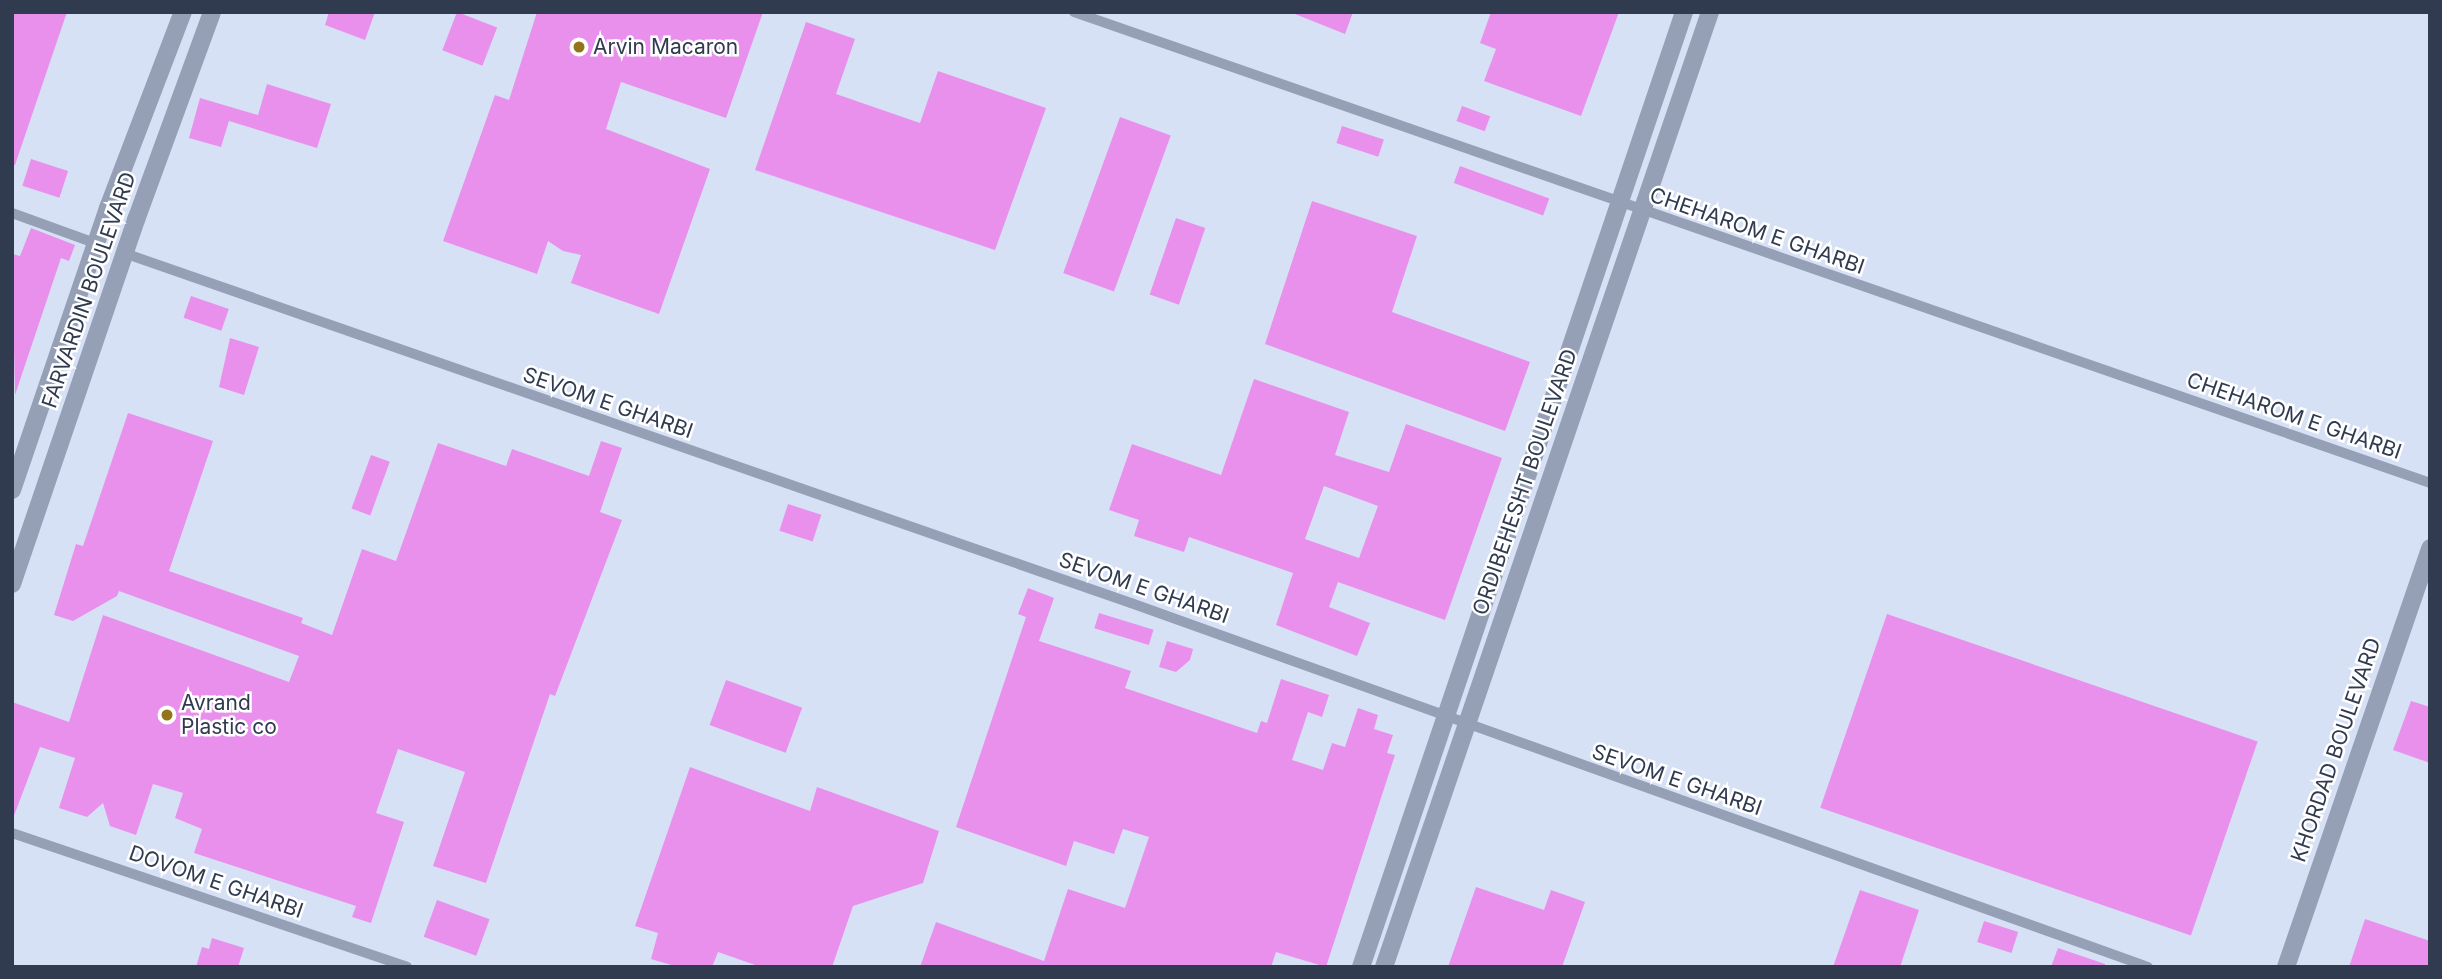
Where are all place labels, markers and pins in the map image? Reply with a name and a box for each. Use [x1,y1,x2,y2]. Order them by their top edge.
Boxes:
place label: Arvin Macaron [593,34,738,60]
marker: Arvin Macaron [571,39,587,55]
place label: Avrand Plastic co [181,690,277,740]
marker: Avrand Plastic co [159,707,175,723]

